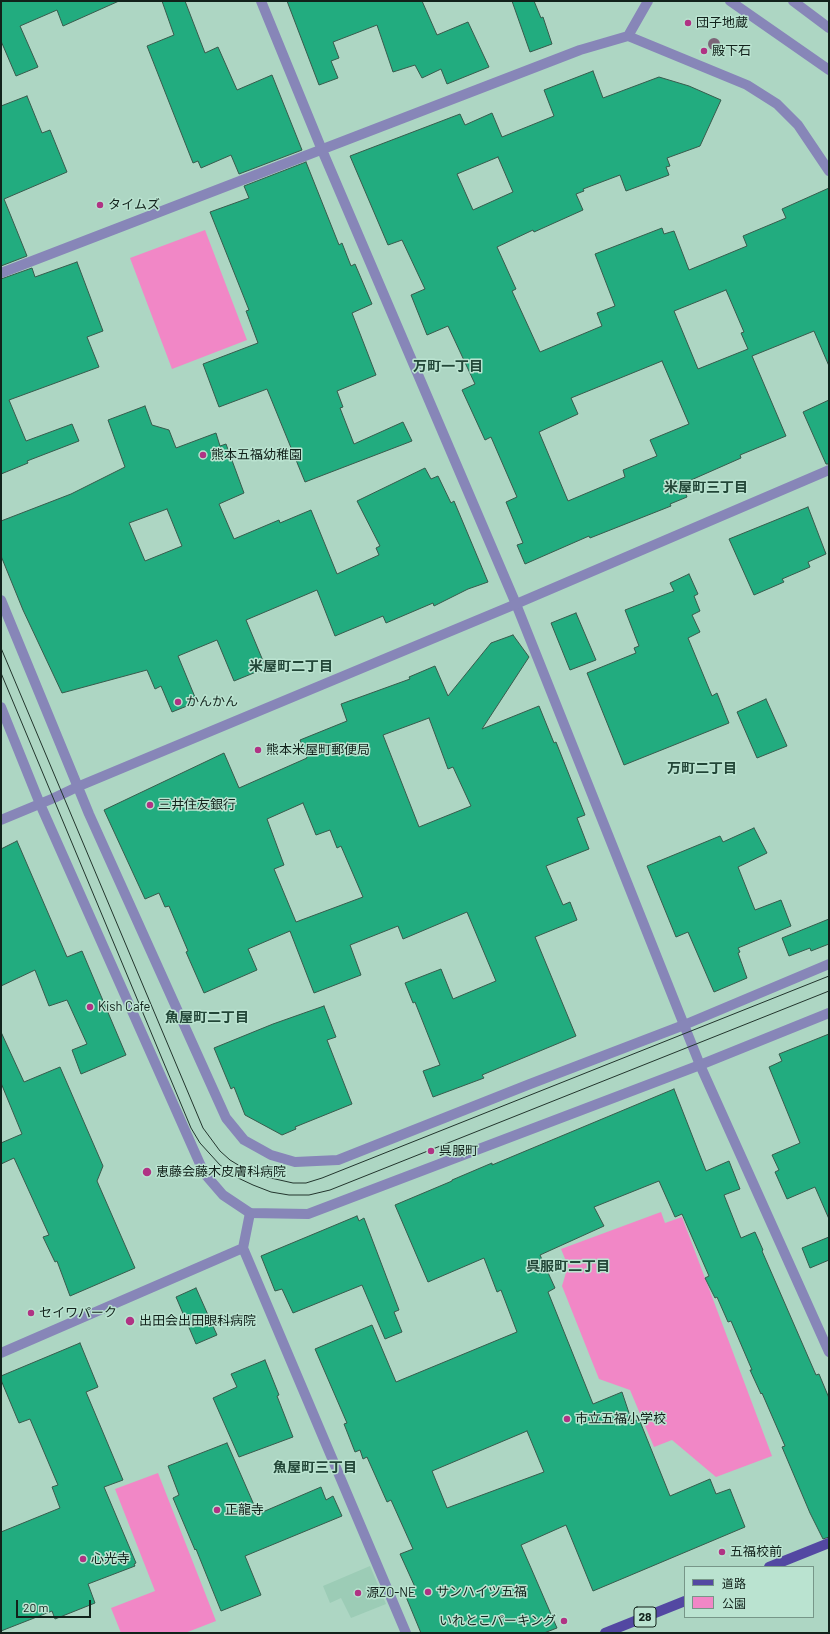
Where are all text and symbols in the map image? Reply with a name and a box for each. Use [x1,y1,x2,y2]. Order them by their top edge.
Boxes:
place label: 団子地蔵 [696,15,748,31]
marker: 団子地蔵 [683,18,693,28]
place label: 殿下石 [712,43,751,59]
marker: 殿下石 [699,46,709,56]
place label: タイムズ [108,197,160,213]
marker: タイムズ [95,200,105,210]
district label: 万町一丁目 [413,358,483,374]
place label: 熊本五福幼稚園 [211,447,302,463]
marker: 熊本五福幼稚園 [198,450,208,460]
district label: 米屋町三丁目 [664,479,748,495]
district label: 米屋町二丁目 [249,658,333,674]
place label: かんかん [186,694,238,710]
marker: かんかん [173,697,183,707]
place label: 熊本米屋町郵便局 [266,742,370,758]
marker: 熊本米屋町郵便局 [253,745,263,755]
district label: 万町二丁目 [667,760,737,776]
place label: 三井住友銀行 [158,797,236,813]
marker: 三井住友銀行 [145,800,155,810]
place label: Kish Cafe [98,999,150,1015]
marker: Kish Cafe [85,1002,95,1012]
district label: 魚屋町二丁目 [165,1009,249,1025]
place label: 呉服町 [439,1143,478,1159]
marker: 呉服町 [426,1146,436,1156]
place label: 恵藤会藤木皮膚科病院 [156,1164,286,1180]
marker: 恵藤会藤木皮膚科病院 [141,1166,153,1178]
district label: 呉服町二丁目 [526,1258,610,1274]
place label: セイワパーク [39,1305,117,1321]
marker: セイワパーク [26,1308,36,1318]
place label: 出田会出田眼科病院 [139,1313,256,1329]
marker: 出田会出田眼科病院 [124,1315,136,1327]
place label: 市立五福小学校 [575,1411,666,1427]
marker: 市立五福小学校 [562,1414,572,1424]
district label: 魚屋町三丁目 [273,1459,357,1475]
place label: 正龍寺 [225,1502,264,1518]
marker: 正龍寺 [212,1505,222,1515]
place label: 五福校前 [730,1544,782,1560]
marker: 五福校前 [717,1547,727,1557]
place label: 心光寺 [91,1551,130,1567]
marker: 心光寺 [78,1554,88,1564]
legend [684,1566,814,1618]
text: 道路 [722,1576,746,1590]
place label: サンハイツ五福 [436,1584,527,1600]
place label: 源ZO-NE [366,1585,416,1601]
marker: サンハイツ五福 [423,1587,433,1597]
marker: 源ZO-NE [353,1588,363,1598]
scale bar [18,1592,93,1618]
text: 公園 [722,1596,746,1610]
text: 20 m [23,1600,49,1614]
road number: 28 [634,1607,656,1627]
place label: いれとこパーキング [439,1613,556,1629]
marker: いれとこパーキング [559,1616,569,1626]

